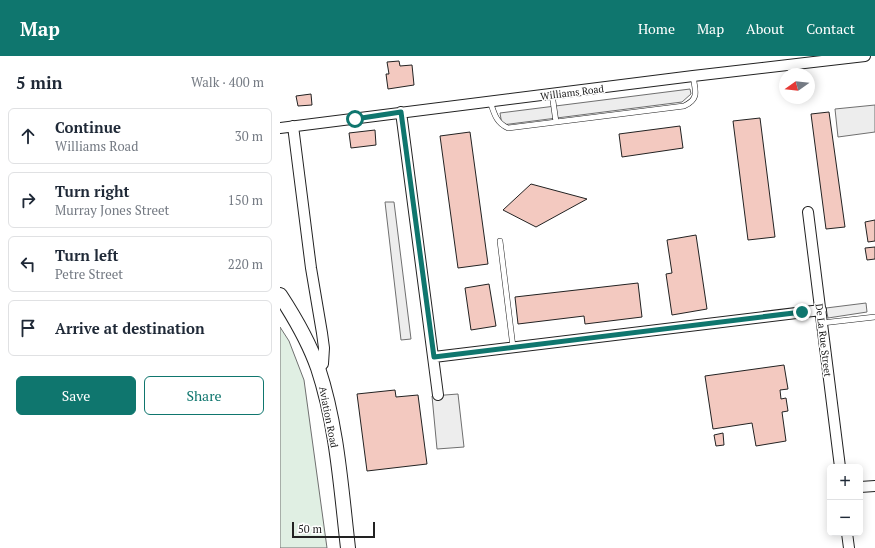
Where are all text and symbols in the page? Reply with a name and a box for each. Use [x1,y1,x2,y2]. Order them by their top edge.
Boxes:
text: Map [20,16,60,41]
text: Home [638,19,675,38]
text: Map [697,19,724,38]
text: About [746,19,784,38]
text: Contact [806,19,855,38]
north arrow [779,68,815,104]
text: 5 min [16,71,63,94]
text: Walk · 400 m [191,73,264,91]
street label: Williams Road [539,82,605,103]
route start [346,110,364,128]
text: Continue [55,117,121,137]
icon: ahead [17,125,39,147]
text: 30 m [235,127,263,145]
text: Williams Road [55,137,138,155]
text: Turn right [55,181,130,201]
icon: right [17,189,39,211]
text: 150 m [228,191,263,209]
text: Murray Jones Street [55,201,169,219]
text: Turn left [55,245,119,265]
icon: left [17,253,39,275]
text: 220 m [228,255,263,273]
text: Petre Street [55,265,123,283]
route end [793,303,811,321]
street label: De La Rue Street [813,303,834,378]
icon: arrive [17,317,39,339]
text: Arrive at destination [55,318,205,338]
button: Save [16,376,136,415]
button: Share [144,376,264,415]
street label: Aviation Road [316,385,341,449]
map controls [827,464,863,536]
button: + [827,464,863,500]
button: − [827,500,863,536]
scale bar [292,520,375,539]
text: 50 m [298,522,322,536]

